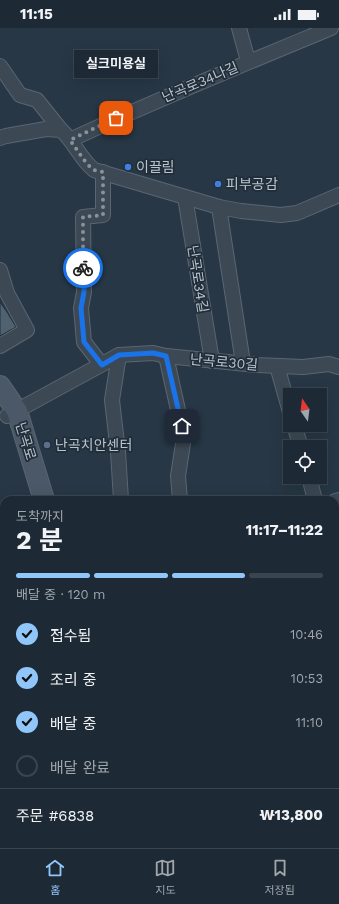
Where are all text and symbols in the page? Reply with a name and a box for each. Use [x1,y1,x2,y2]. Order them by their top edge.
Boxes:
text: 11:15 [20,5,53,23]
callout: 실크미용실 [74,50,158,78]
text: 실크미용실 [86,56,146,71]
street label: 난곡로34나길 [160,59,240,105]
pin [99,101,133,135]
icon: bag [105,107,127,129]
place label: 이끌림 [136,159,175,175]
marker: 이끌림 [123,162,133,172]
place label: 피부공감 [226,176,278,192]
marker: 피부공감 [213,179,223,189]
street label: 난곡로34길 [185,244,211,314]
courier [63,248,103,288]
icon: bike [72,257,94,279]
street label: 난곡로30길 [189,351,259,373]
north arrow [283,388,327,432]
map controls [283,388,327,484]
pin [165,409,199,443]
icon: home [171,415,193,437]
street label: 난곡로 [13,420,39,462]
place label: 난곡치안센터 [55,437,132,453]
marker: 난곡치안센터 [42,440,52,450]
button: locate [283,440,327,484]
text: 도착까지 [16,509,64,524]
text: 11:17–11:22 [246,521,323,539]
text: 2 분 [16,525,63,555]
text: 배달 중 · 120 m [16,587,105,602]
icon: check [16,623,38,645]
text: 접수됨 [50,627,91,645]
text: 10:46 [290,627,323,642]
icon: check [16,667,38,689]
text: 조리 중 [50,671,97,689]
text: 10:53 [291,671,323,686]
icon: check [16,711,38,733]
text: 배달 중 [50,715,97,733]
text: 11:10 [296,715,323,730]
text: 배달 완료 [50,759,110,777]
text: ₩13,800 [260,806,323,824]
text: 주문 #6838 [16,807,94,825]
tab: 홈 [44,857,66,897]
tab: 지도 [154,857,176,897]
tab: 저장됨 [265,857,295,897]

